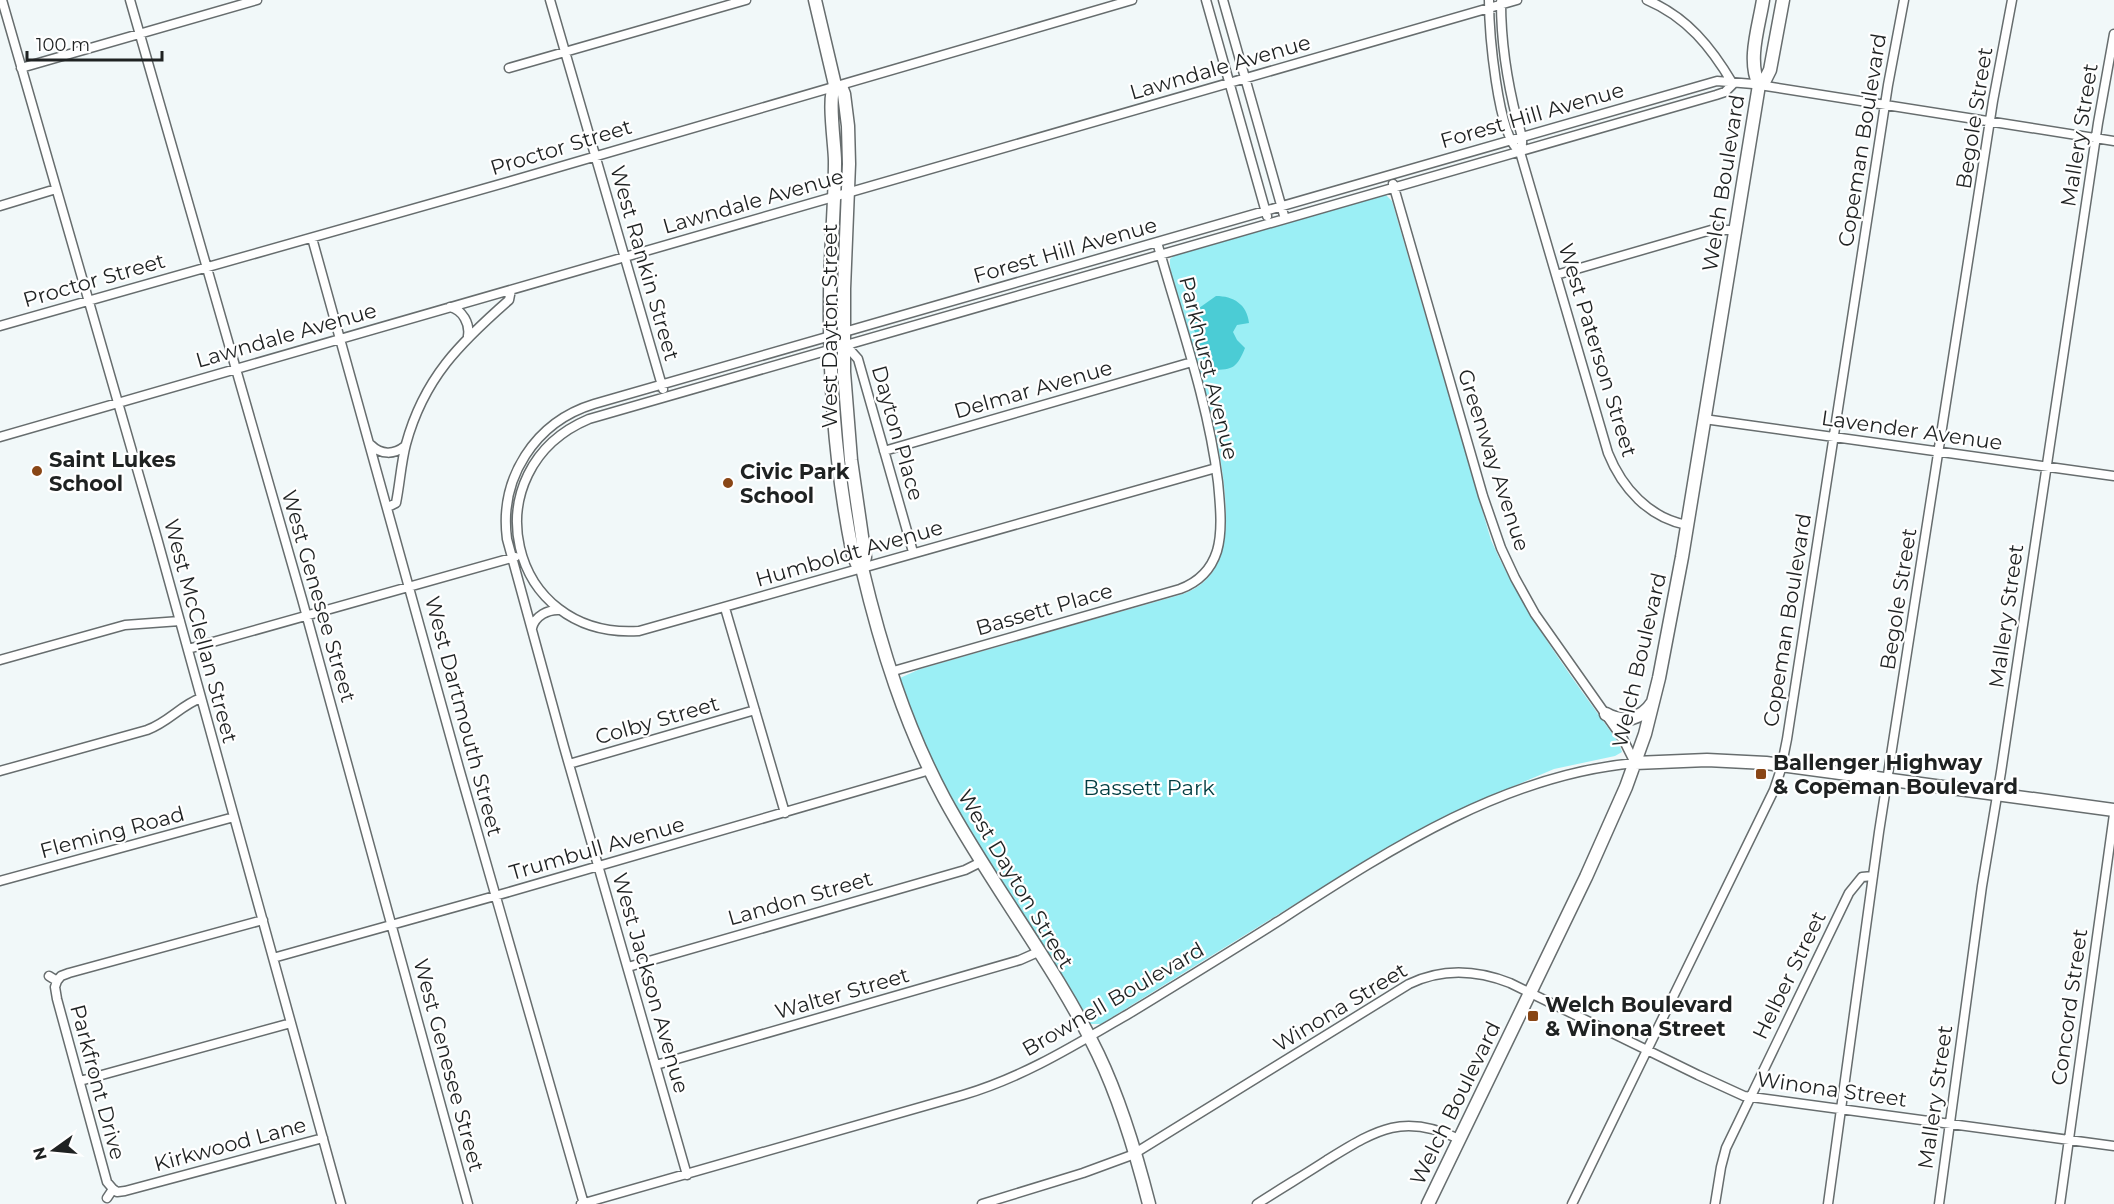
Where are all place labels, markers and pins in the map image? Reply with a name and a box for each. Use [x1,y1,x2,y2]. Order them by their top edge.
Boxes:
place label: Saint Lukes School [49,447,176,496]
place label: Civic Park School [740,459,850,508]
marker: Saint Lukes School [30,464,44,478]
marker: Civic Park School [721,476,735,490]
place label: Ballenger Highway & Copeman Boulevard [1773,750,2018,799]
marker: Ballenger Highway & Copeman Boulevard [1754,767,1768,781]
place label: Welch Boulevard & Winona Street [1545,992,1733,1041]
marker: Welch Boulevard & Winona Street [1526,1009,1540,1023]

